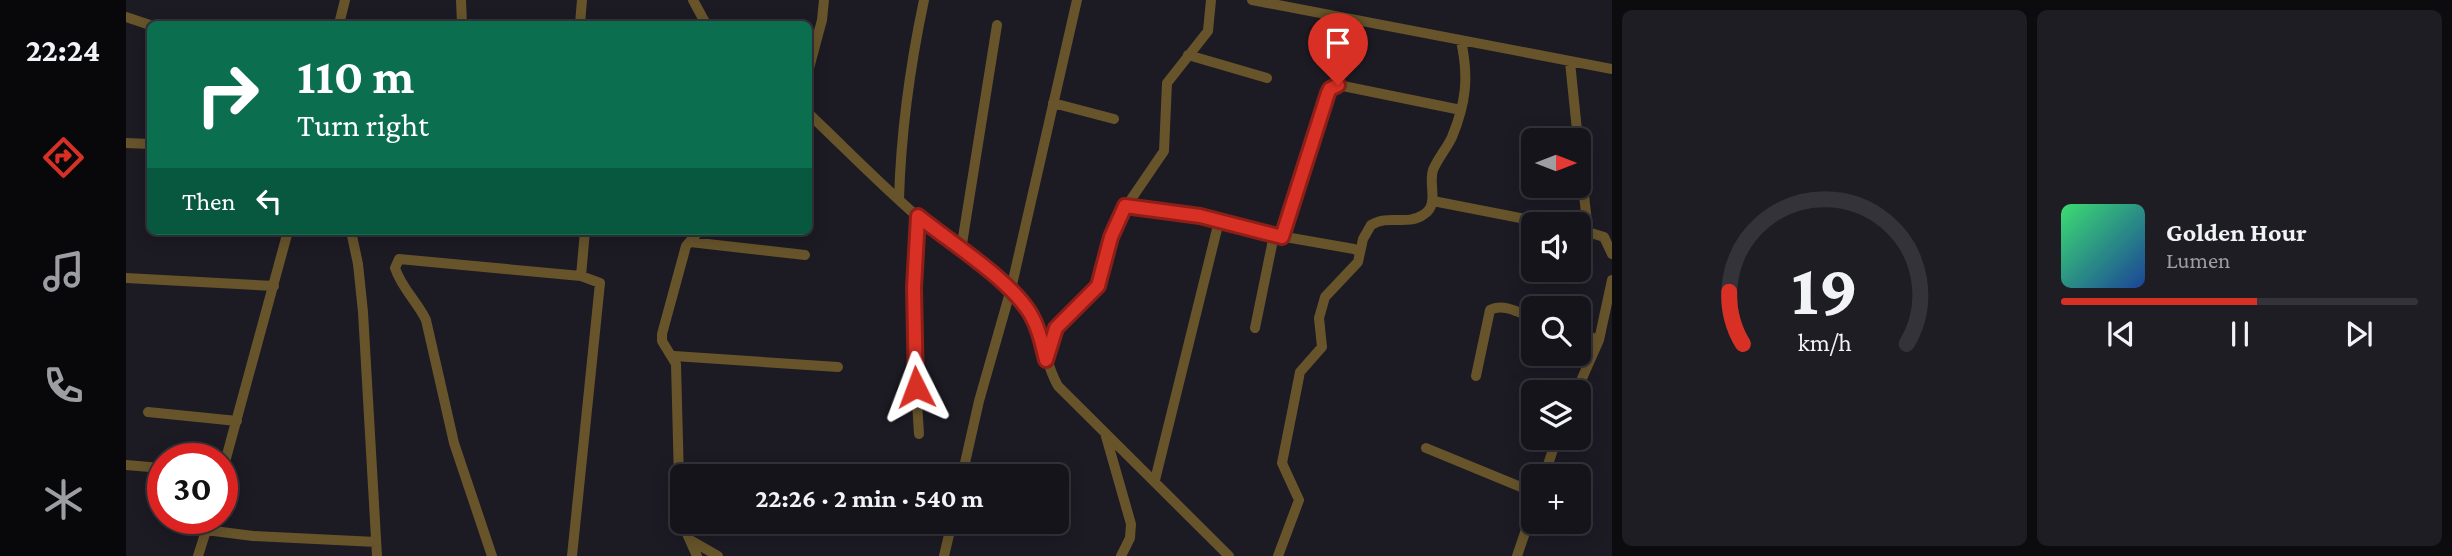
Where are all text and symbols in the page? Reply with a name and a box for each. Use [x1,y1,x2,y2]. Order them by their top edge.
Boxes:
pin [1308,13,1368,85]
icon: arrive [1319,24,1357,62]
text: 22:24 [26,32,100,68]
icon: right [182,49,273,140]
text: 110 m [297,49,414,104]
text: Turn right [297,107,429,143]
north arrow [1521,128,1591,198]
map controls [1521,128,1591,534]
icon: directions [39,133,88,182]
icon: left [250,182,288,220]
text: Then [182,187,236,216]
button: sound [1521,212,1591,282]
text: Golden Hour [2166,218,2307,247]
icon: music [39,247,88,296]
text: Lumen [2166,247,2230,273]
text: 19 [1791,249,1858,330]
button: search [1521,296,1591,366]
icon: previous [2102,315,2140,353]
icon: pause [2221,315,2259,353]
icon: next [2340,315,2378,353]
text: km/h [1798,329,1851,356]
position arrow [879,350,953,424]
icon: phone [39,361,88,410]
button: layers [1521,380,1591,450]
speed limit sign: 30 [147,443,238,534]
button: + [1521,464,1591,534]
icon: climate [39,475,88,524]
text: 22:26 · 2 min · 540 m [755,484,984,513]

